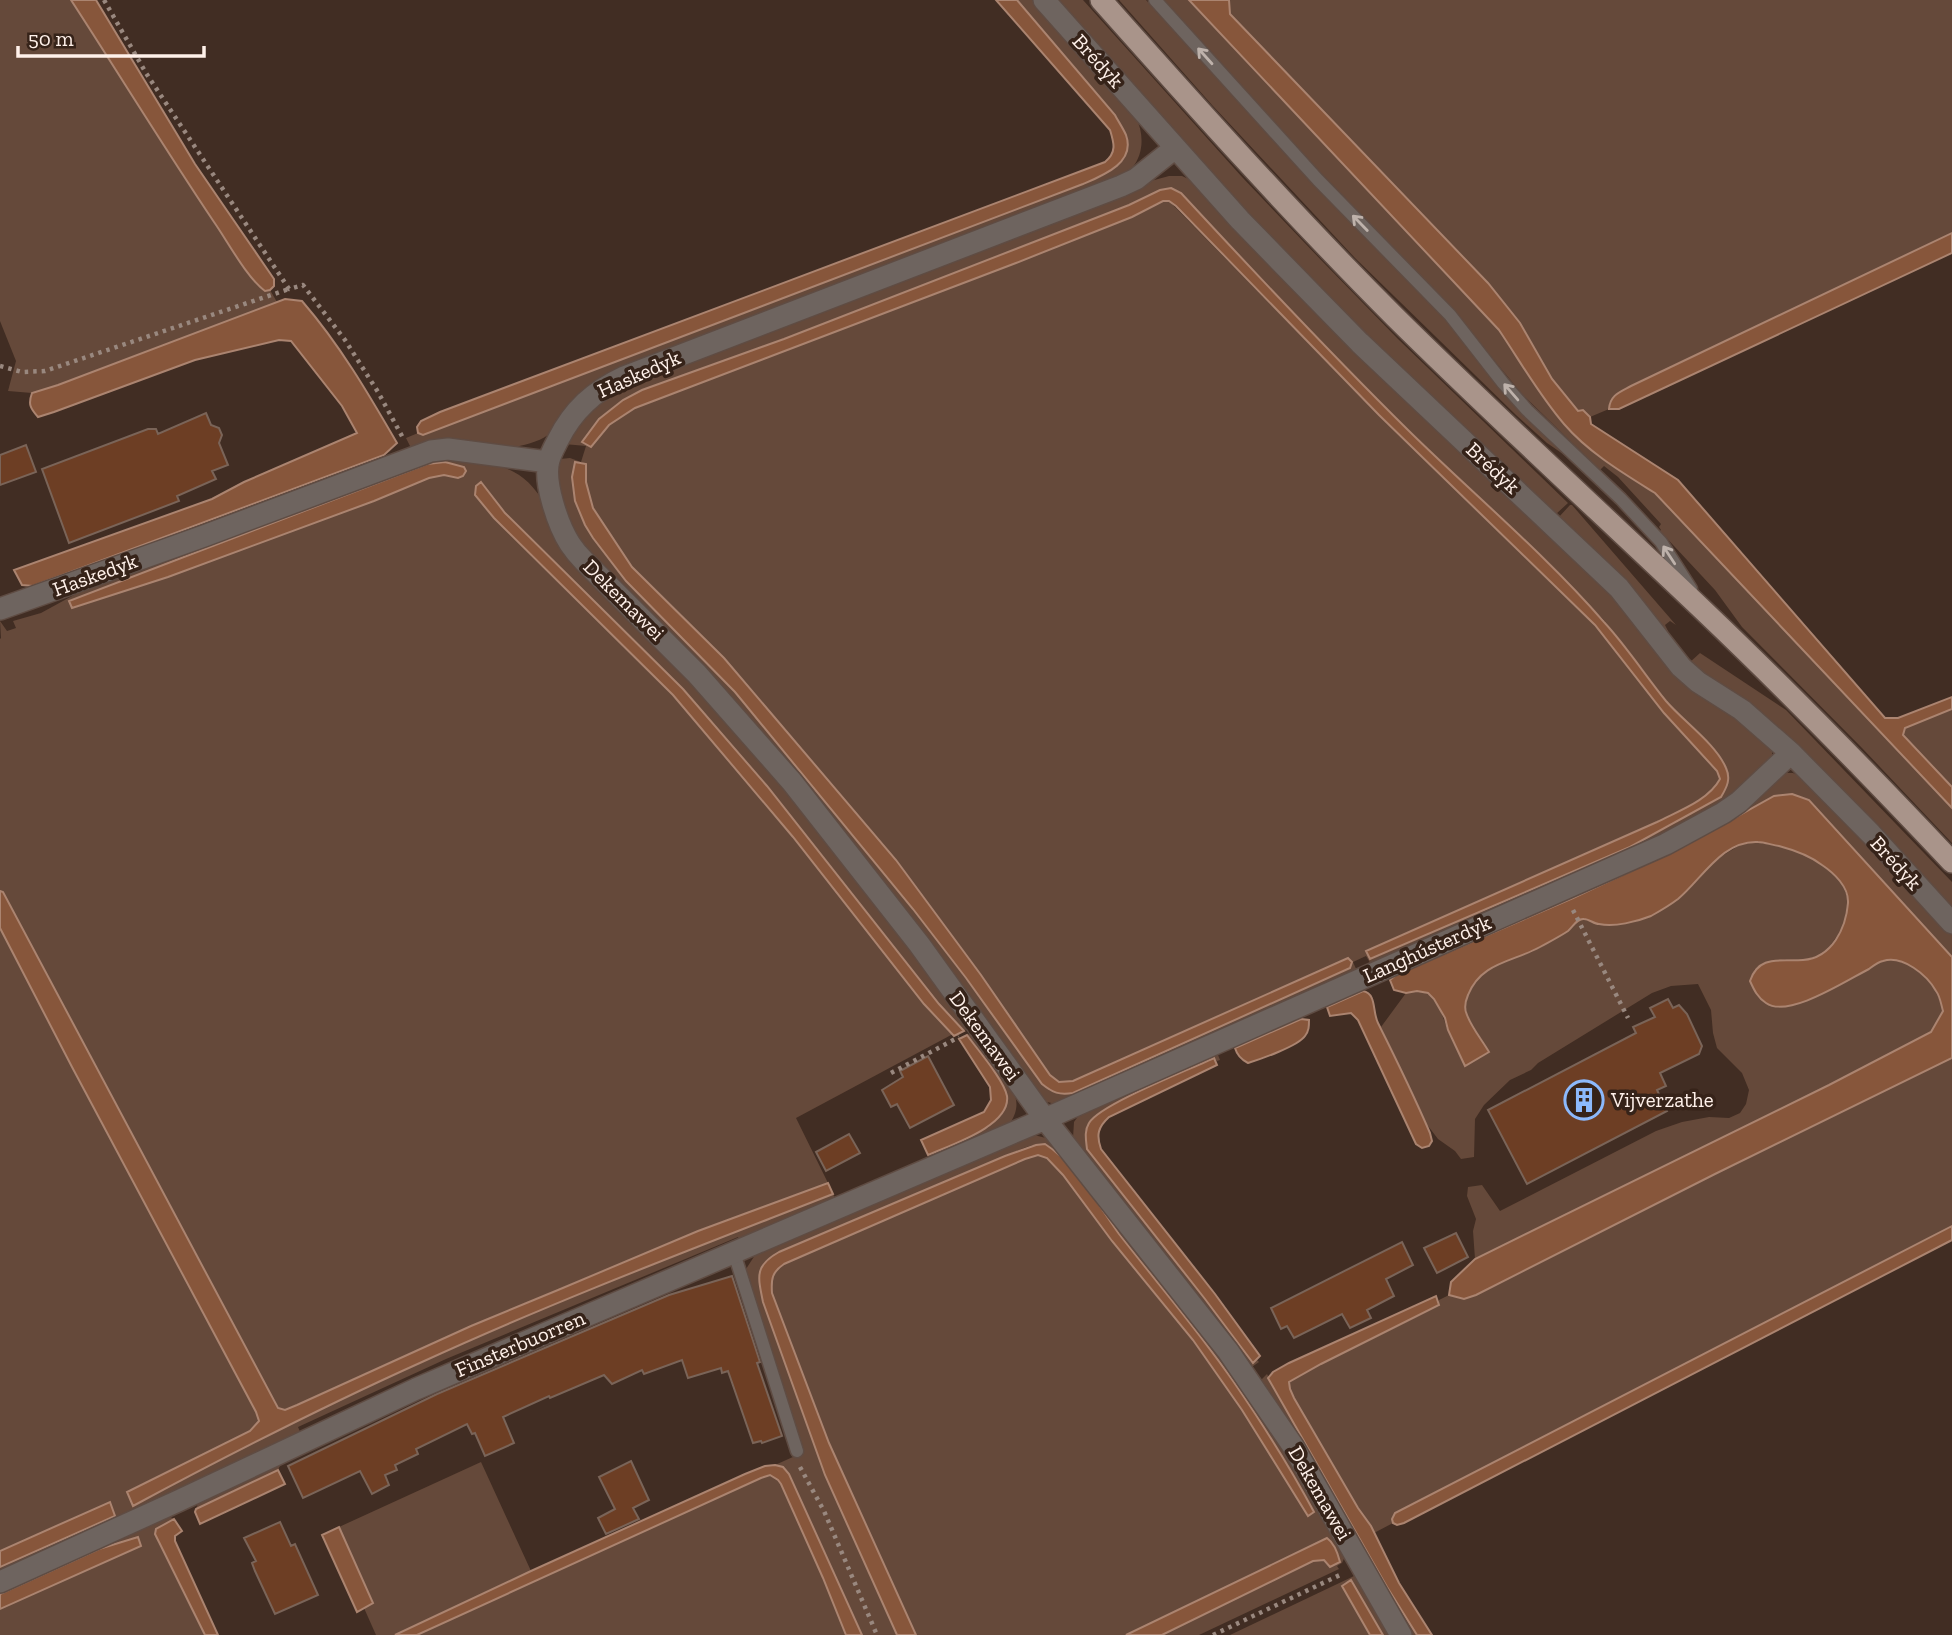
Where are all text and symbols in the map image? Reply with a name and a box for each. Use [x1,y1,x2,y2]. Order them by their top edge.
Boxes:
scale bar [18,14,203,58]
text: 50 m [28,26,74,51]
street label: Brédyk [1068,28,1129,93]
one-way arrow [1197,47,1213,65]
one-way arrow [1351,215,1368,232]
street label: Haskedyk [593,344,684,403]
one-way arrow [1503,383,1519,401]
street label: Brédyk [1461,437,1525,499]
one-way arrow [1662,546,1677,565]
street label: Haskedyk [49,548,141,601]
street label: Dekemawei [579,554,670,646]
street label: Brédyk [1866,830,1927,895]
street label: Langhústerdyk [1359,909,1495,988]
street label: Dekemawei [945,986,1026,1085]
building icon: Vijverzathe [1563,1079,1605,1121]
place label: Vijverzathe [1610,1087,1714,1113]
street label: Finsterbuorren [451,1305,588,1382]
street label: Dekemawei [1283,1441,1357,1544]

